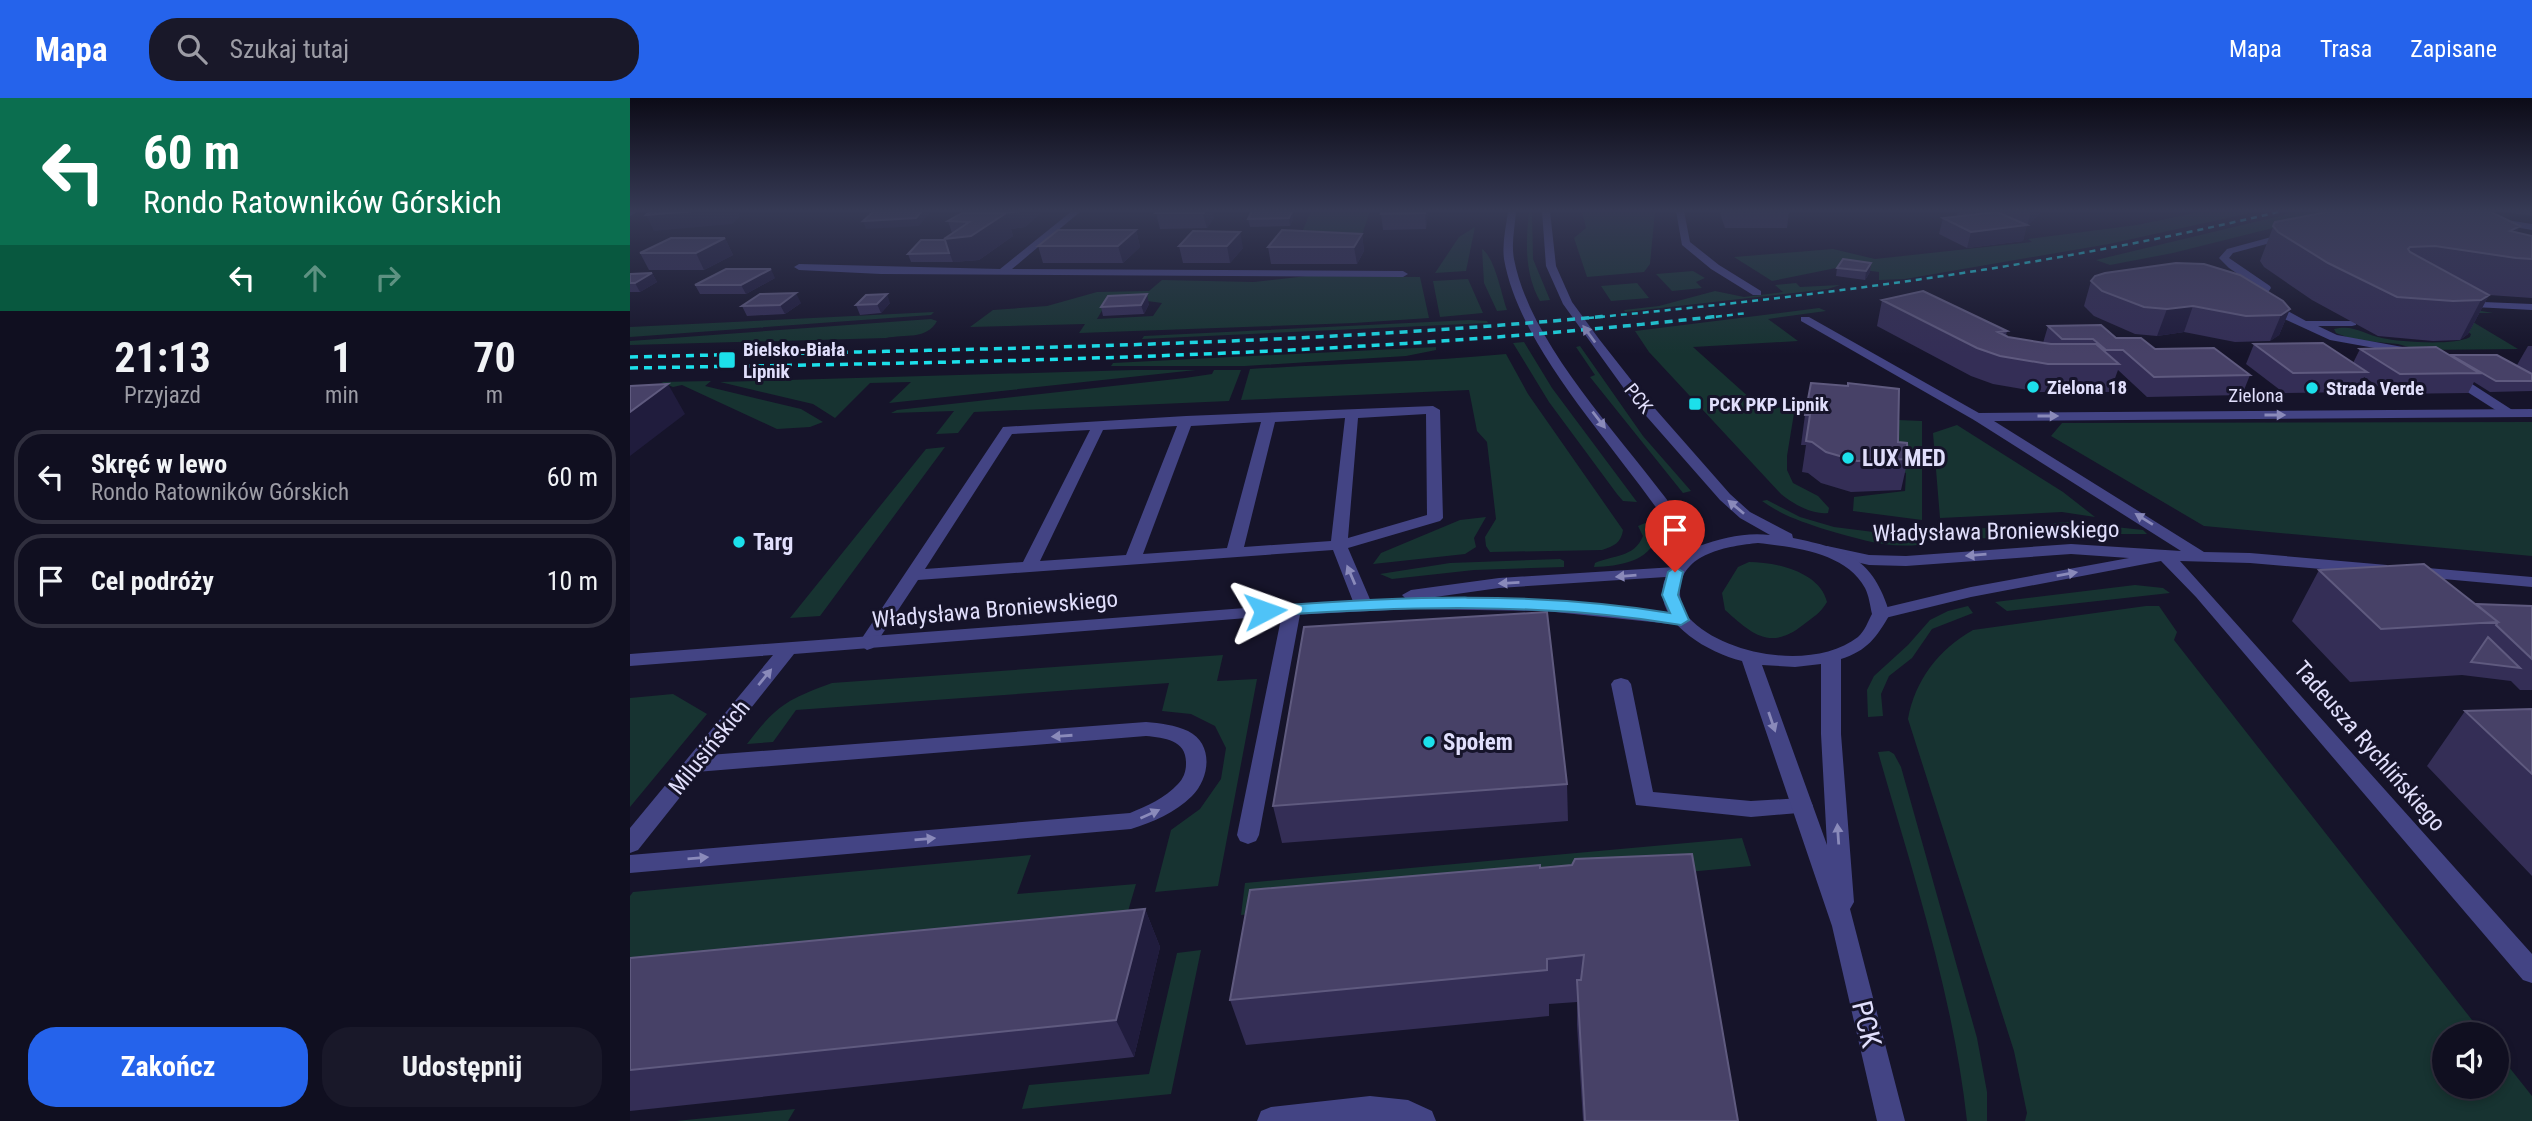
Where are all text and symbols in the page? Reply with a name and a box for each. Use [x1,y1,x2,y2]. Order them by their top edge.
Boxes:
search box [149,18,639,81]
text: Mapa [35,30,107,69]
icon: search [173,30,211,68]
text: Szukaj tutaj [229,34,349,64]
text: Mapa [2229,35,2282,63]
text: Trasa [2320,35,2372,63]
text: Zapisane [2410,35,2497,63]
text: 60 m [143,124,240,181]
icon: left [28,126,119,217]
text: Rondo Ratowników Górskich [143,183,502,221]
icon: left [223,259,261,297]
icon: ahead [296,259,334,297]
icon: right [369,259,407,297]
one-way arrow [1582,325,1597,343]
text: 21:13 [114,333,211,382]
text: 1 [331,333,353,382]
text: 70 [473,333,516,382]
place label: Bielsko-Biała Lipnik [743,338,845,383]
marker: Bielsko-Biała Lipnik [717,350,737,370]
place label: Zielona 18 [2047,376,2127,399]
place label: Strada Verde [2326,377,2424,400]
street label: PCK [1620,379,1658,418]
marker: Zielona 18 [2025,379,2041,395]
marker: Strada Verde [2304,380,2320,396]
text: Przyjazd [124,382,201,409]
text: min [325,382,359,409]
text: m [486,382,503,409]
street label: Zielona [2228,384,2284,407]
place label: PCK PKP Lipnik [1709,393,1829,416]
marker: PCK PKP Lipnik [1687,396,1703,412]
one-way arrow [2264,409,2286,420]
one-way arrow [2037,410,2059,422]
one-way arrow [1592,411,1606,429]
place label: LUX MED [1862,445,1946,472]
text: Skręć w lewo [91,449,227,479]
marker: LUX MED [1840,450,1856,466]
icon: left [32,458,70,496]
text: 60 m [547,462,598,492]
text: Rondo Ratowników Górskich [91,479,349,506]
pin [1645,500,1705,572]
one-way arrow [1728,500,1745,515]
icon: arrive [1656,511,1694,549]
one-way arrow [2135,512,2154,525]
street label: Władysława Broniewskiego [1872,516,2120,547]
place label: Targ [753,529,793,556]
marker: Targ [731,534,747,550]
one-way arrow [1965,550,1987,561]
icon: arrive [32,562,70,600]
one-way arrow [1345,564,1356,585]
text: Cel podróży [91,566,214,596]
text: 10 m [547,566,598,596]
one-way arrow [2056,568,2078,579]
one-way arrow [1615,571,1637,582]
position arrow [1228,574,1302,648]
one-way arrow [1497,577,1519,588]
street label: Władysława Broniewskiego [871,585,1119,634]
street label: Tadeusza Rychlińskiego [2288,656,2451,837]
one-way arrow [758,669,773,687]
street label: Milusińskich [663,695,756,800]
one-way arrow [1767,712,1778,733]
place label: Społem [1443,729,1513,756]
one-way arrow [1051,731,1073,742]
marker: Społem [1421,734,1437,750]
one-way arrow [1140,808,1160,820]
one-way arrow [1832,822,1843,844]
one-way arrow [914,833,936,844]
one-way arrow [687,853,709,864]
street label: PCK [1845,997,1888,1051]
map controls [2432,1022,2509,1099]
button: sound [2432,1022,2509,1099]
button: Zakończ [28,1027,308,1107]
button: Udostępnij [322,1027,602,1107]

